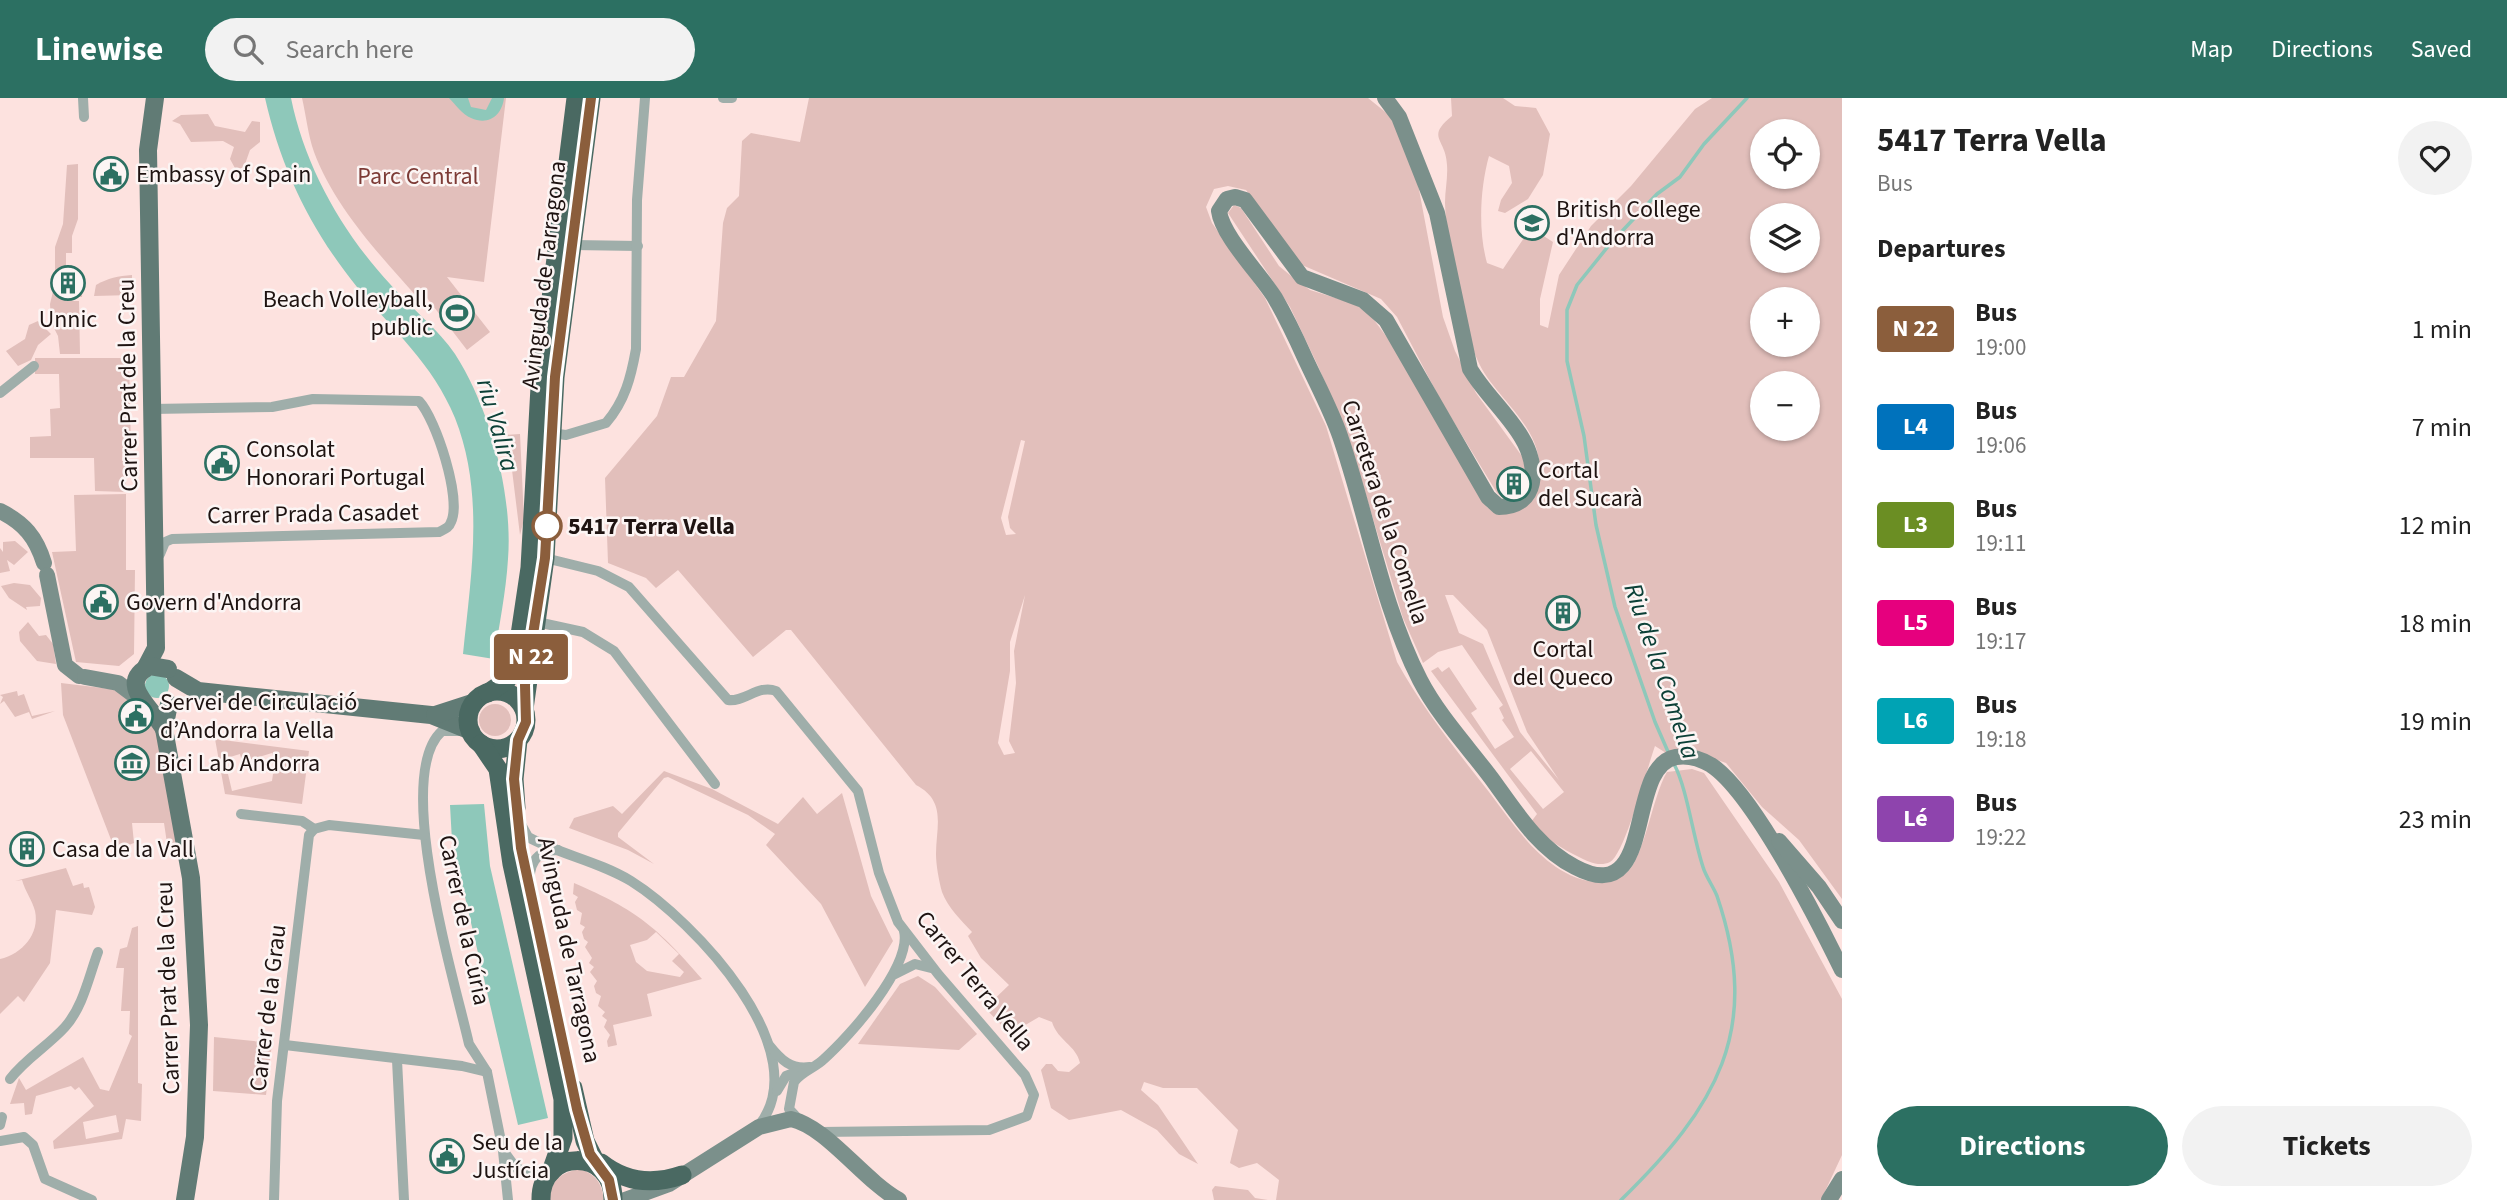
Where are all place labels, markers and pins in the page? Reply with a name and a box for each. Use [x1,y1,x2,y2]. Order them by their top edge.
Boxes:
public building icon: Embassy of Spain [92,155,130,193]
place label: Embassy of Spain [136,157,311,192]
place label: British College d'Andorra [1556,192,1701,255]
school or university icon: British College d'Andorra [1513,204,1551,242]
building icon: Unnic [49,264,87,302]
place label: Beach Volleyball, public [263,282,433,345]
sports icon: Beach Volleyball, public [438,294,476,332]
place label: Unnic [39,302,97,337]
place label: Consolat Honorari Portugal [246,432,425,495]
public building icon: Consolat Honorari Portugal [203,444,241,482]
place label: Cortal del Sucarà [1538,453,1643,516]
building icon: Cortal del Sucarà [1495,465,1533,503]
place label: 5417 Terra Vella [568,509,735,544]
marker: 5417 Terra Vella [532,511,562,541]
public building icon: Govern d'Andorra [82,583,120,621]
place label: Govern d'Andorra [126,585,302,620]
building icon: Cortal del Queco [1544,594,1582,632]
place label: Cortal del Queco [1513,632,1613,695]
place label: Servei de Circulació d’Andorra la Vella [160,685,357,748]
public building icon: Servei de Circulació d’Andorra la Vella [117,697,155,735]
museum icon: Bici Lab Andorra [113,744,151,782]
place label: Bici Lab Andorra [156,746,320,781]
building icon: Casa de la Vall [8,830,46,868]
place label: Casa de la Vall [52,832,194,867]
place label: Seu de la Justícia [472,1125,563,1188]
public building icon: Seu de la Justícia [428,1137,466,1175]

